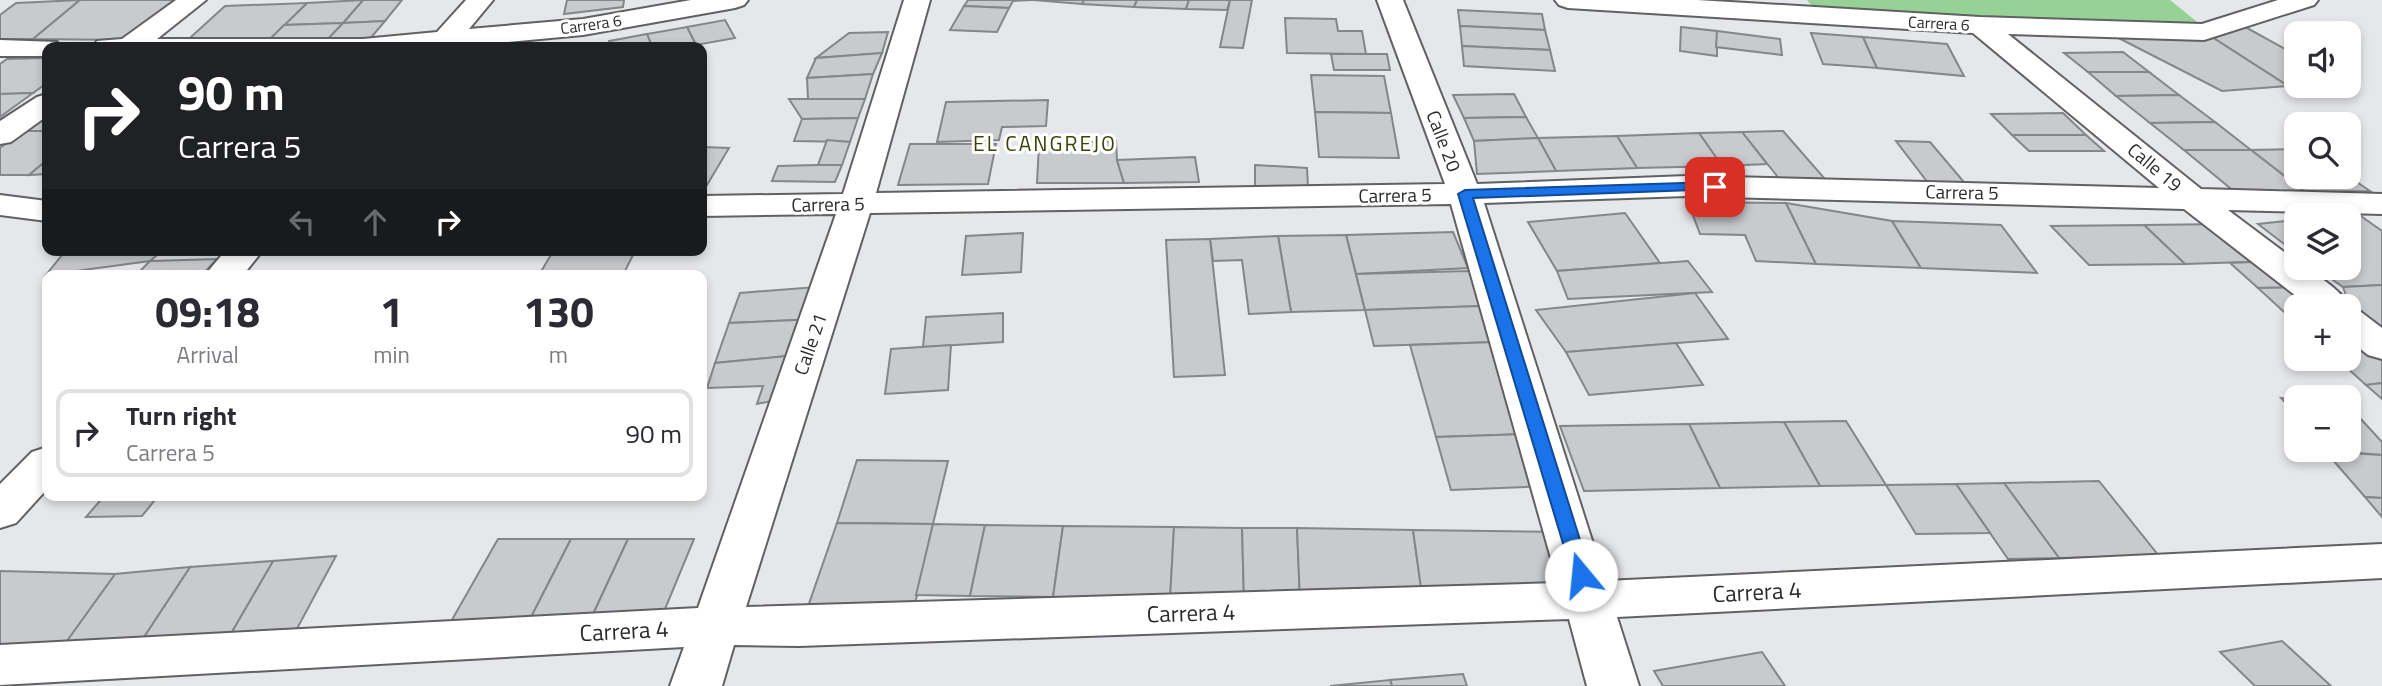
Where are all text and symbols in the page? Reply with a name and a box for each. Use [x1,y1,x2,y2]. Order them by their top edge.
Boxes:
street label: Carrera 6 [559,8,623,40]
street label: Carrera 6 [1908,9,1970,37]
map controls [2284,21,2361,462]
button: sound [2284,21,2361,98]
text: 90 m [178,54,285,129]
icon: right [63,70,154,161]
street label: Calle 20 [1420,106,1469,176]
button: search [2284,112,2361,189]
text: Carrera 5 [178,122,302,170]
district label: EL CANGREJO [973,127,1117,159]
street label: Calle 19 [2122,135,2189,198]
pin [1685,157,1745,217]
icon: arrive [1696,168,1734,206]
street label: Carrera 5 [1925,176,1999,207]
street label: Carrera 5 [1358,179,1432,210]
street label: Carrera 5 [791,188,865,219]
icon: left [283,203,321,241]
icon: ahead [356,203,394,241]
icon: right [429,203,467,241]
button: layers [2284,203,2361,280]
text: 09:18 [155,279,260,343]
text: 1 [380,279,403,343]
text: 130 [523,279,594,343]
button: + [2284,294,2361,371]
street label: Calle 21 [785,309,834,379]
text: Arrival [176,337,239,372]
text: min [373,337,410,372]
text: m [549,337,568,372]
button: − [2284,385,2361,462]
text: Turn right [126,396,237,435]
icon: right [67,414,105,452]
text: 90 m [625,414,682,453]
text: Carrera 5 [126,435,215,470]
position arrow [1544,538,1618,612]
street label: Carrera 4 [1712,572,1802,611]
street label: Carrera 4 [1146,593,1236,632]
street label: Carrera 4 [579,611,669,650]

